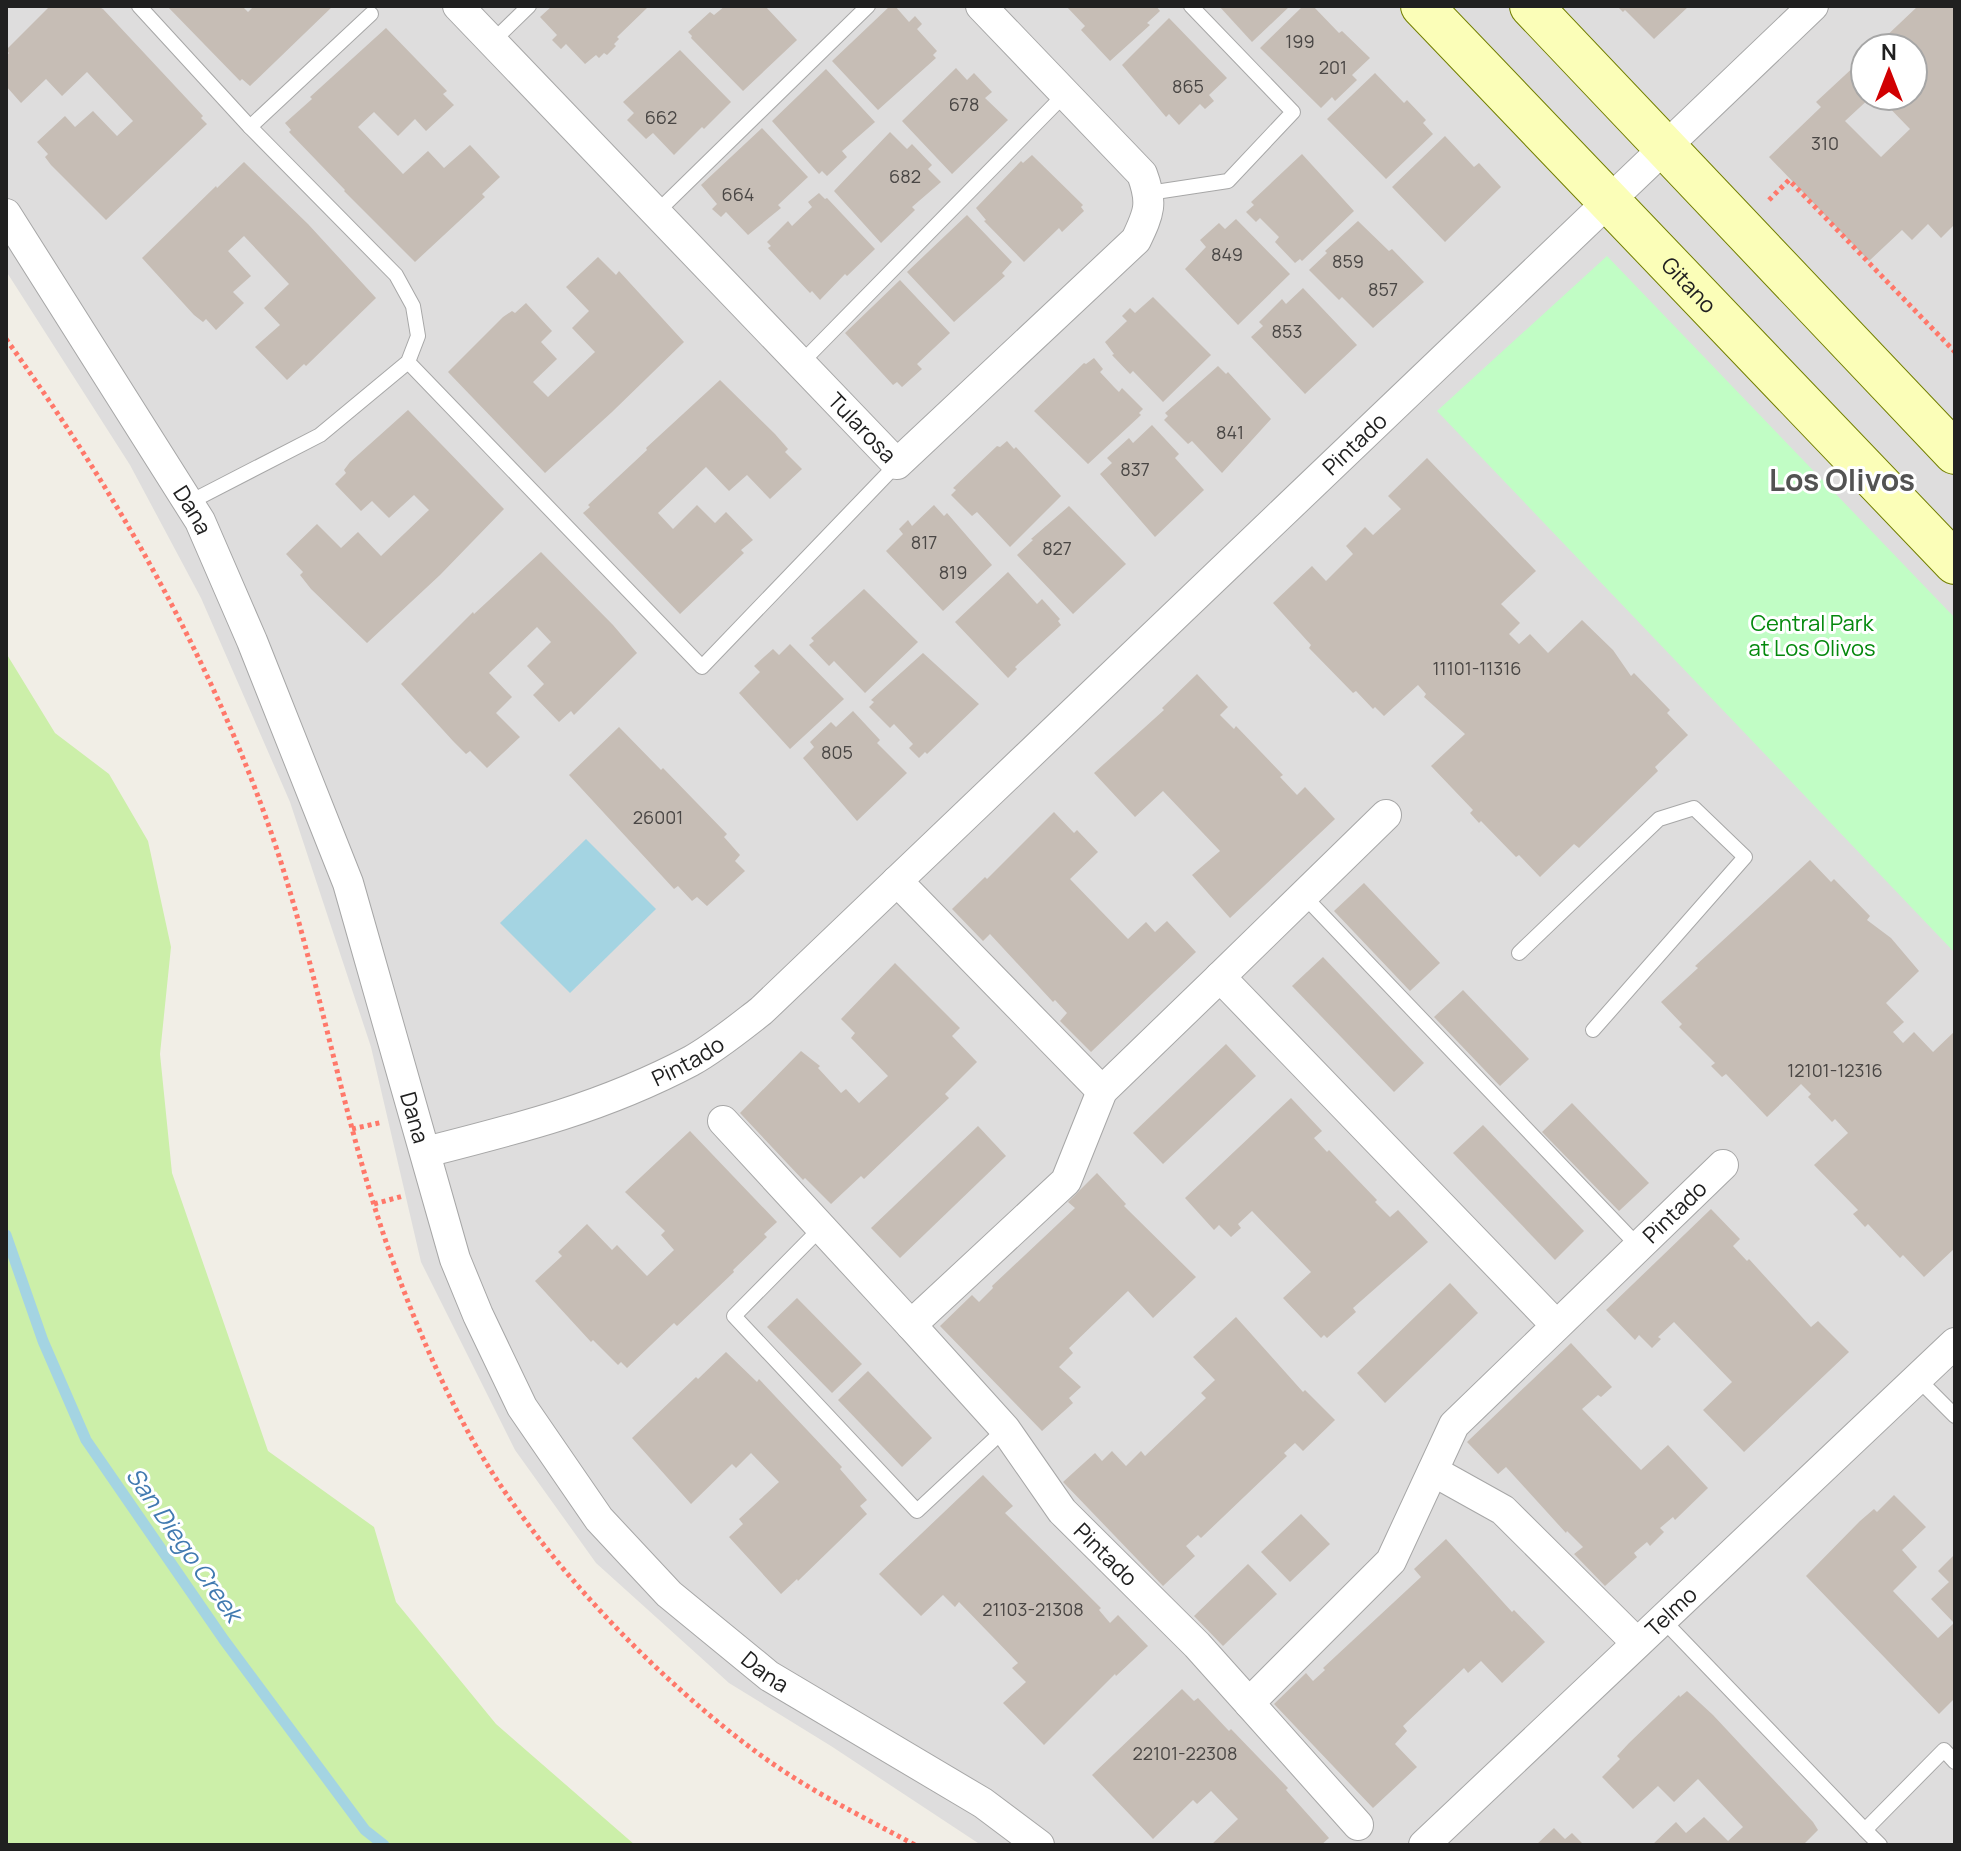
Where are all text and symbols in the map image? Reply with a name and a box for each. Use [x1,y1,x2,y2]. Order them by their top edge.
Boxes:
house number: 199 [1285,29,1315,53]
north arrow [1849,32,1929,112]
text: N [1881,37,1897,67]
house number: 201 [1319,55,1347,79]
house number: 865 [1172,74,1204,98]
house number: 678 [949,92,979,116]
house number: 662 [645,105,677,129]
house number: 310 [1811,131,1839,155]
house number: 682 [889,164,921,188]
house number: 664 [722,182,754,206]
house number: 849 [1211,242,1243,266]
house number: 859 [1332,249,1364,273]
street label: Gitano [1655,250,1723,320]
house number: 857 [1368,277,1398,301]
house number: 853 [1272,319,1302,343]
street label: Tularosa [821,386,903,469]
street label: Pintado [1316,406,1393,482]
house number: 841 [1216,420,1244,444]
house number: 837 [1120,457,1150,481]
district label: Los Olivos [1769,459,1915,500]
street label: Dana [166,480,219,539]
house number: 817 [911,530,937,554]
house number: 827 [1042,536,1072,560]
house number: 819 [939,560,967,584]
park label: Central Park at Los Olivos [1749,608,1875,663]
house number: 11101-11316 [1433,656,1521,680]
house number: 805 [821,740,853,764]
house number: 26001 [633,805,683,829]
street label: Pintado [647,1029,730,1093]
house number: 12101-12316 [1787,1058,1883,1082]
street label: Dana [393,1088,436,1147]
street label: Pintado [1636,1174,1713,1250]
water label: San Diego Creek [119,1460,252,1630]
street label: Pintado [1067,1516,1144,1593]
street label: Telmo [1639,1580,1704,1643]
house number: 21103-21308 [982,1597,1084,1621]
street label: Dana [735,1644,794,1699]
house number: 22101-22308 [1132,1741,1238,1765]

